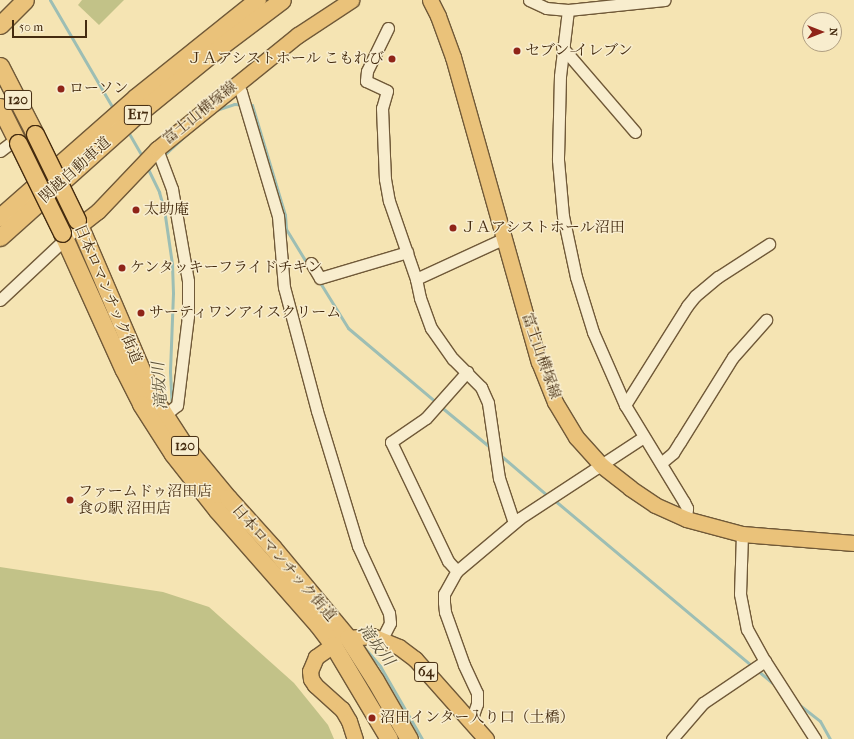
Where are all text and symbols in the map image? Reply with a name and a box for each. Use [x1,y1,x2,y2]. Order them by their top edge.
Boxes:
scale bar [14,12,89,38]
north arrow [802,12,842,52]
text: 50 m [19,20,43,34]
text: N [827,28,840,36]
place label: セブン-イレブン [525,42,634,60]
marker: セブン-イレブン [512,46,522,56]
place label: ＪＡアシストホール こもれび [186,50,384,68]
marker: ＪＡアシストホール こもれび [387,54,397,64]
street label: 富士山横塚線 [159,78,241,148]
place label: ローソン [69,80,129,98]
marker: ローソン [56,84,66,94]
road number: 120 [4,88,32,112]
road number: E17 [123,103,153,127]
street label: 関越自動車道 [36,133,114,207]
place label: 太助庵 [144,201,189,219]
marker: 太助庵 [131,205,141,215]
place label: ＪＡアシストホール沼田 [461,219,626,237]
street label: 日本ロマンチック街道 [70,221,146,367]
marker: ＪＡアシストホール沼田 [448,223,458,233]
place label: ケンタッキーフライドチキン [130,259,325,277]
marker: ケンタッキーフライドチキン [117,263,127,273]
place label: サーティワンアイスクリーム [149,304,344,322]
marker: サーティワンアイスクリーム [136,308,146,318]
street label: 富士山横塚線 [518,311,564,401]
water label: 滝坂川 [149,361,171,411]
road number: 120 [171,434,199,458]
place label: ファームドゥ沼田店 食の駅 沼田店 [78,482,213,517]
marker: ファームドゥ沼田店 食の駅 沼田店 [65,495,75,505]
street label: 日本ロマンチック街道 [228,500,340,626]
water label: 滝坂川 [354,620,398,670]
road number: 64 [414,660,438,684]
place label: 沼田インター入り口（土橋） [380,709,575,727]
marker: 沼田インター入り口（土橋） [367,713,377,723]

